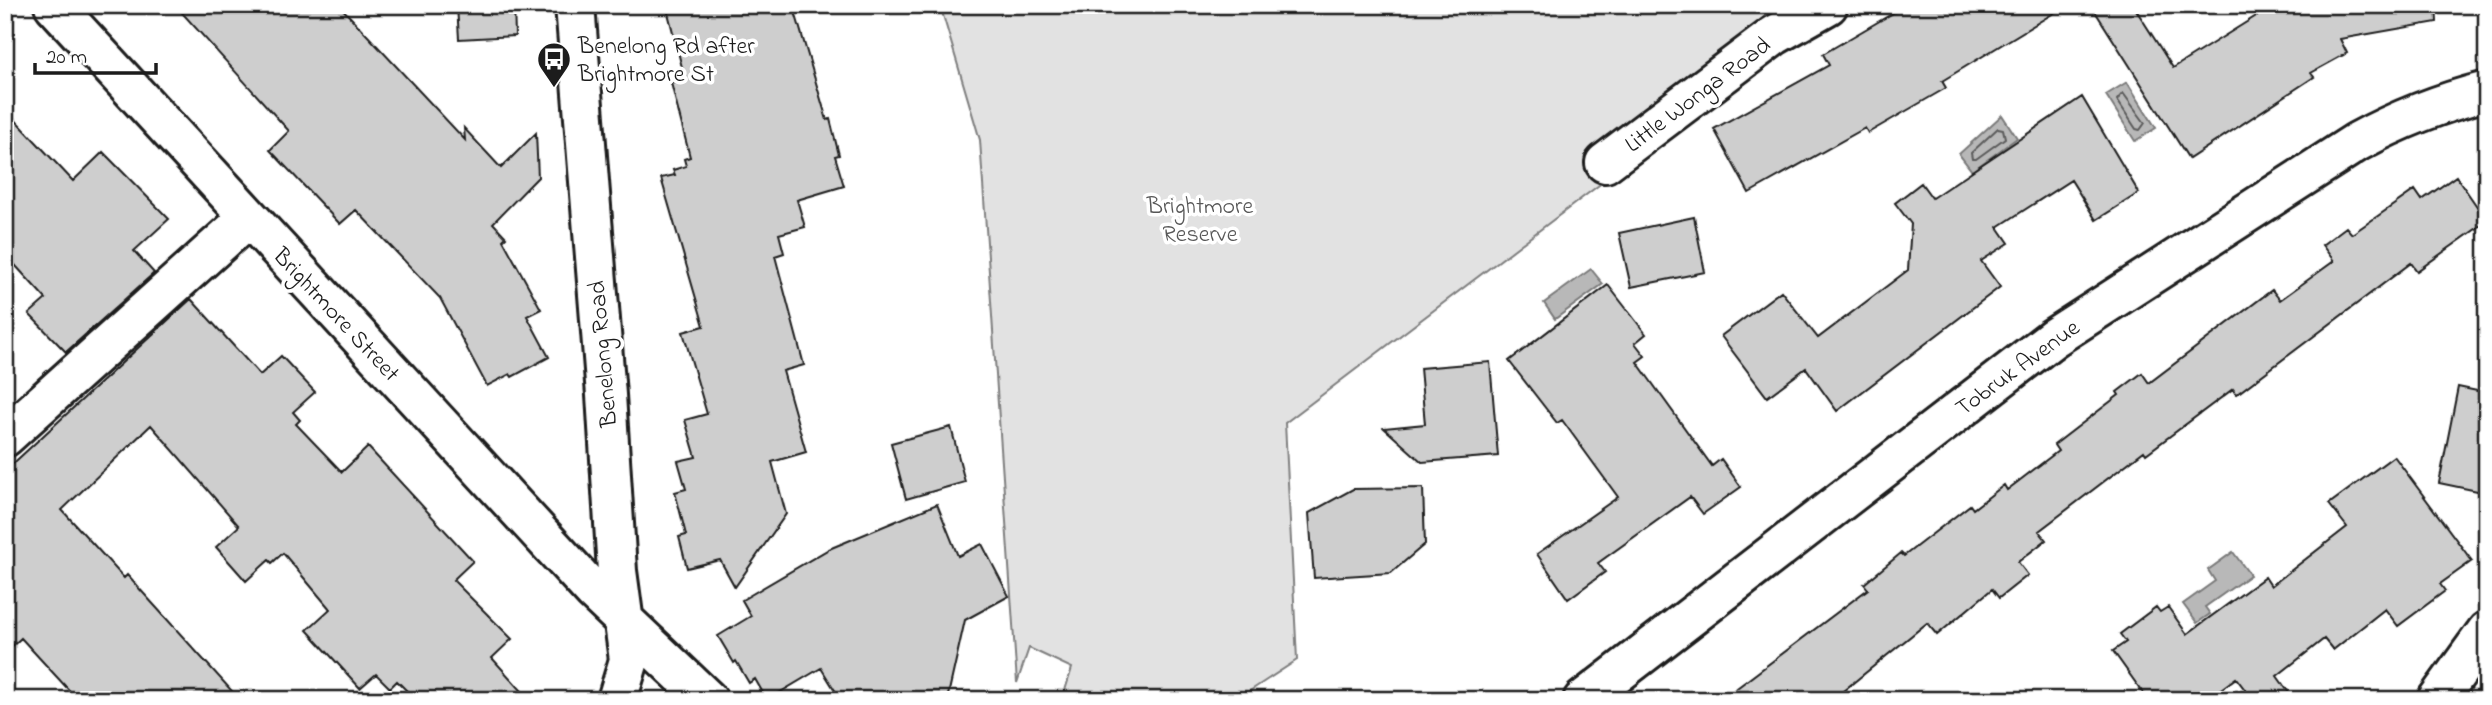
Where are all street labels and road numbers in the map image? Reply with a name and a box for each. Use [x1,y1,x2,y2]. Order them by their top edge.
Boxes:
street label: Little Wonga Road [1618,29,1779,163]
street label: Brightmore Street [263,240,407,391]
street label: Benelong Road [581,279,628,429]
street label: Tobruk Avenue [1949,312,2088,426]

